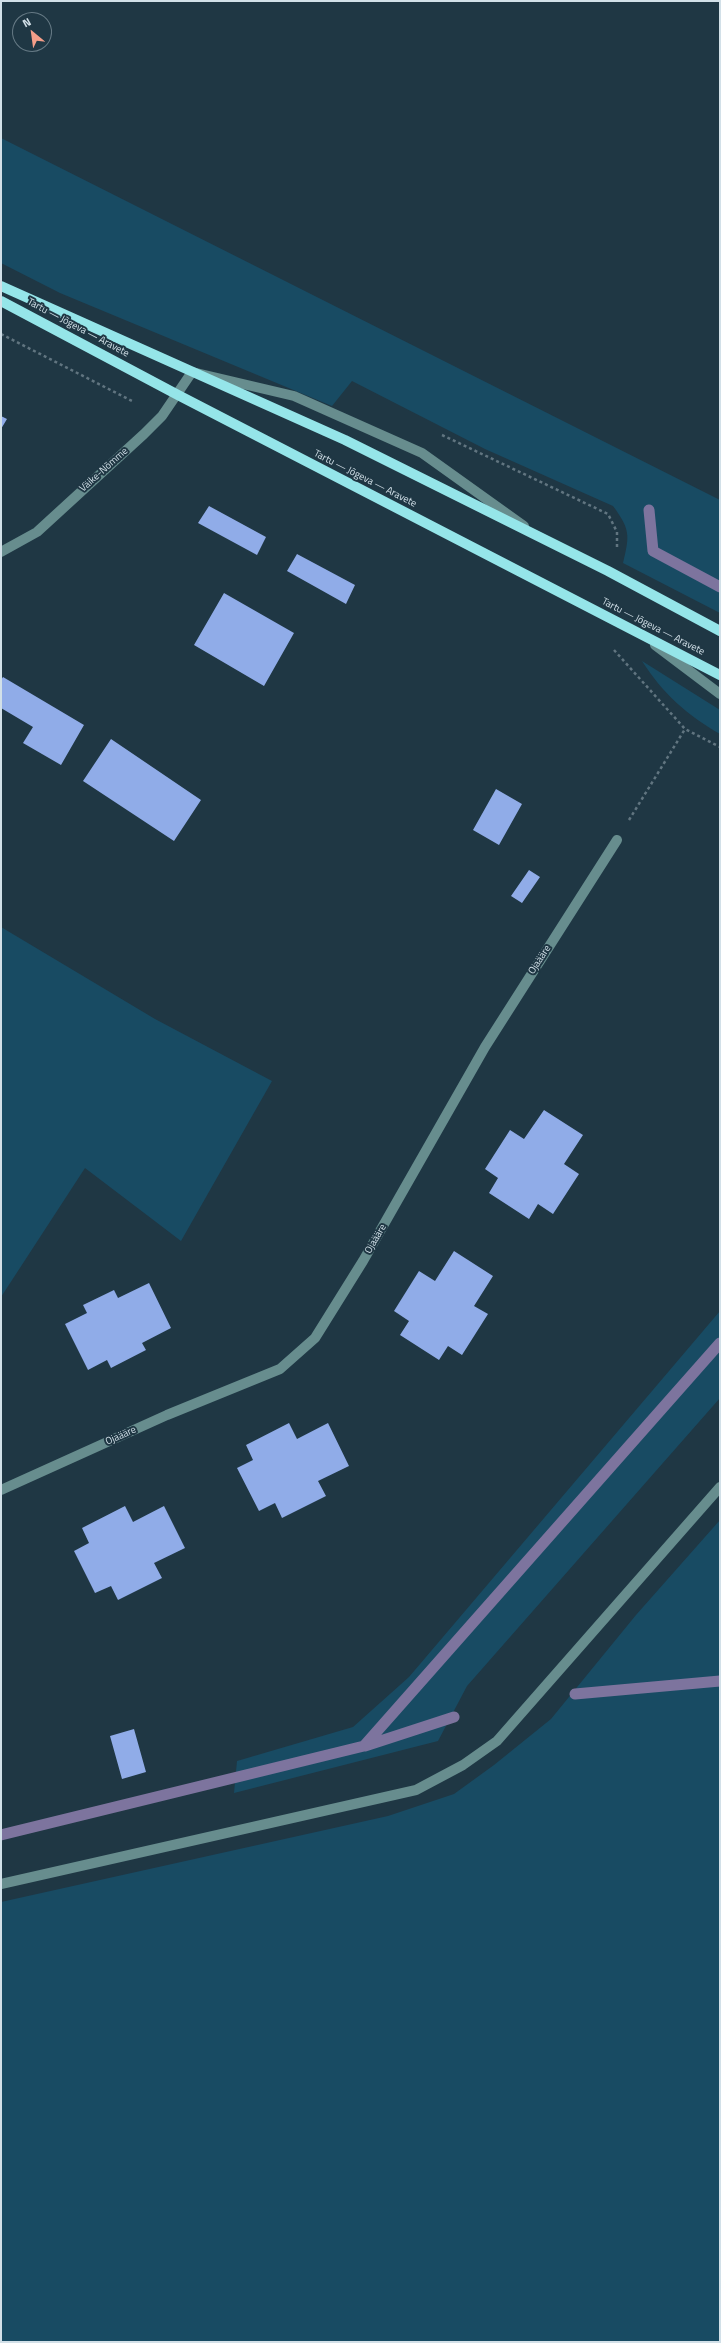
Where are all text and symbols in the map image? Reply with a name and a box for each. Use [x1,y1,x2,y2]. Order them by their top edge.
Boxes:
north arrow [12,12,52,52]
text: N [19,14,34,31]
street label: Tartu — Jõgeva — Aravete [25,296,131,360]
street label: Väike-Nõmme [77,445,131,495]
street label: Tartu — Jõgeva — Aravete [312,448,418,510]
street label: Tartu — Jõgeva — Aravete [600,596,706,658]
street label: Ojaääre [526,943,554,977]
street label: Ojaääre [363,1222,389,1256]
street label: Ojaääre [104,1424,138,1448]

